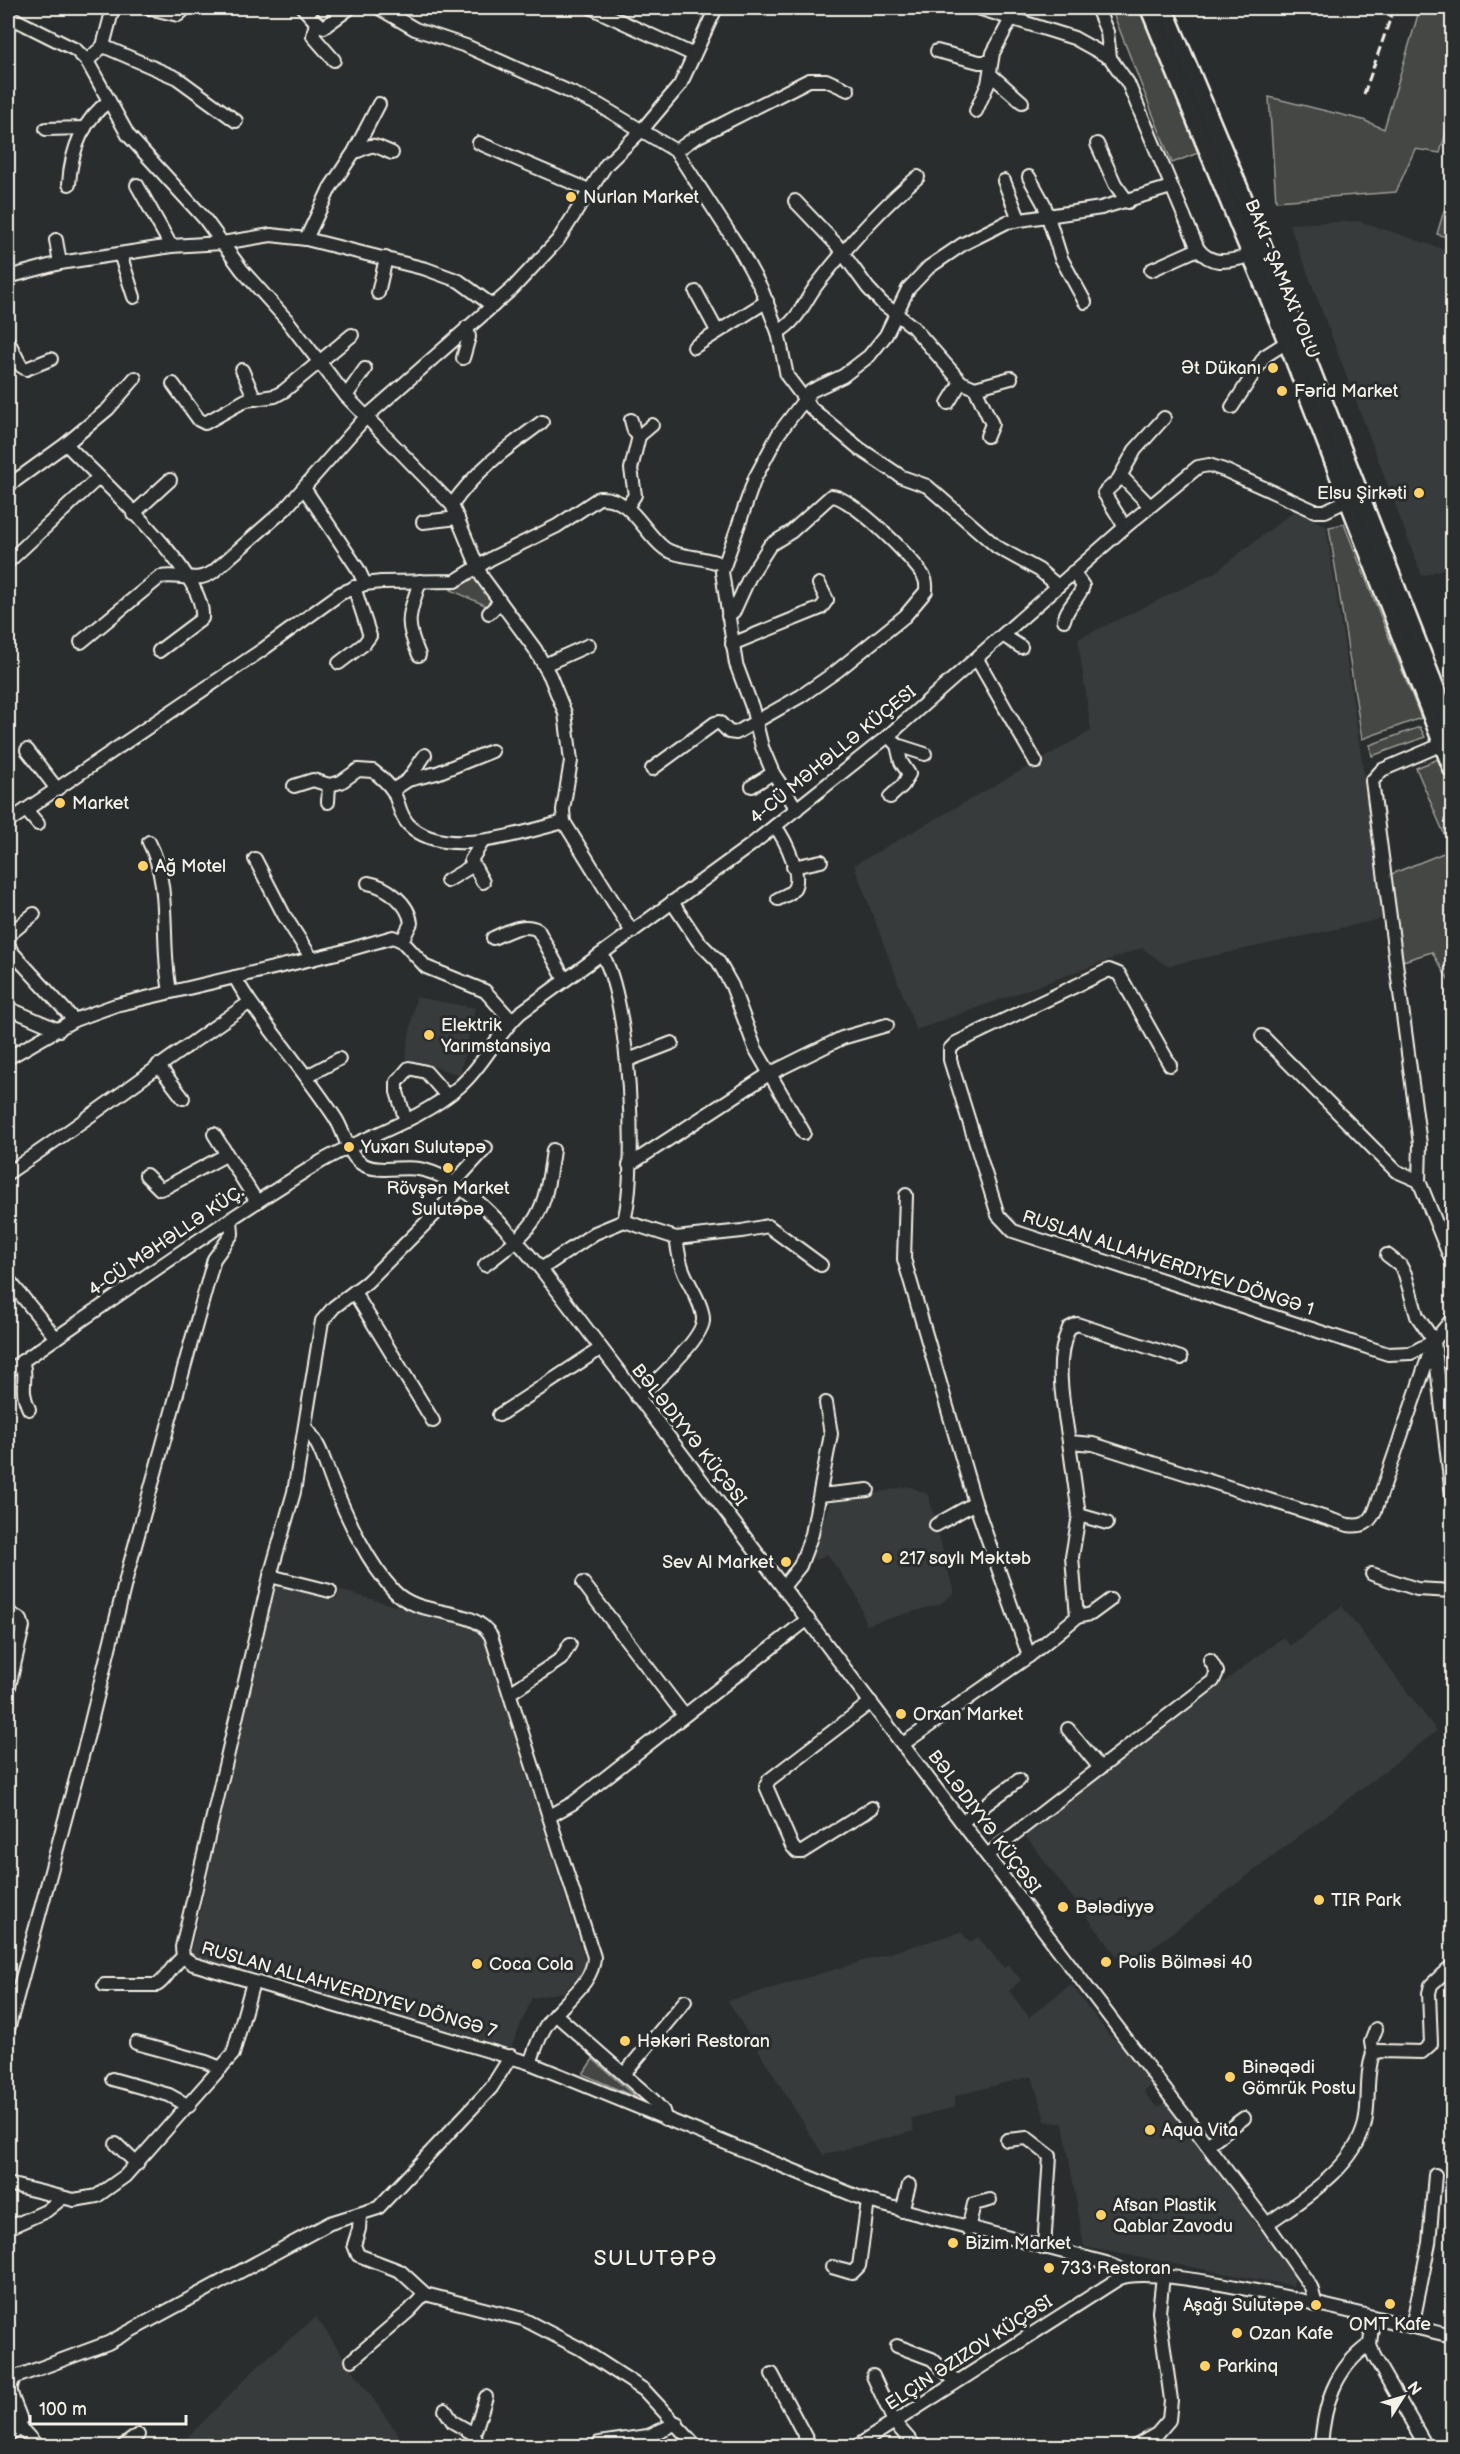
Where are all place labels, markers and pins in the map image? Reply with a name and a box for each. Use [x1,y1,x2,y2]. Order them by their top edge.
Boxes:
place label: Nurlan Market [583,187,700,208]
marker: Nurlan Market [564,190,578,204]
place label: Ət Dükanı [1181,358,1261,379]
marker: Ət Dükanı [1266,361,1280,375]
place label: Fərid Market [1294,381,1399,402]
marker: Fərid Market [1275,384,1289,398]
place label: Elsu Şirkəti [1317,483,1407,504]
marker: Elsu Şirkəti [1412,486,1426,500]
place label: Market [72,793,129,814]
marker: Market [53,796,67,810]
place label: Ağ Motel [155,856,226,877]
marker: Ağ Motel [136,859,150,873]
place label: Elektrik Yarımstansiya [440,1015,551,1057]
marker: Elektrik Yarımstansiya [422,1028,436,1042]
place label: Yuxarı Sulutəpə [360,1137,486,1158]
marker: Yuxarı Sulutəpə [342,1140,356,1154]
marker: Rövşən Market Sulutəpə [441,1161,455,1175]
place label: Rövşən Market Sulutəpə [387,1178,510,1220]
place label: 217 saylı Məktəb [899,1548,1031,1569]
marker: 217 saylı Məktəb [880,1551,894,1565]
place label: Sev Al Market [662,1552,774,1573]
marker: Sev Al Market [779,1555,793,1569]
place label: Orxan Market [913,1704,1024,1725]
marker: Orxan Market [894,1707,908,1721]
place label: TIR Park [1331,1890,1401,1911]
marker: TIR Park [1312,1893,1326,1907]
place label: Bələdiyyə [1075,1897,1154,1918]
marker: Bələdiyyə [1056,1900,1070,1914]
place label: Polis Bölməsi 40 [1118,1952,1252,1973]
place label: Coca Cola [489,1954,574,1975]
marker: Polis Bölməsi 40 [1099,1955,1113,1969]
marker: Coca Cola [470,1957,484,1971]
place label: Həkəri Restoran [637,2031,770,2052]
marker: Həkəri Restoran [618,2034,632,2048]
place label: Binəqədi Gömrük Postu [1242,2057,1356,2099]
marker: Binəqədi Gömrük Postu [1223,2070,1237,2084]
place label: Aqua Vita [1162,2120,1238,2141]
marker: Aqua Vita [1143,2123,1157,2137]
place label: Afsan Plastik Qablar Zavodu [1113,2195,1233,2237]
marker: Afsan Plastik Qablar Zavodu [1094,2208,1108,2222]
place label: Bizim Market [965,2233,1072,2254]
marker: Bizim Market [946,2236,960,2250]
place label: 733 Restoran [1061,2258,1171,2279]
marker: 733 Restoran [1042,2261,1056,2275]
place label: Aşağı Sulutəpə [1183,2295,1304,2316]
marker: OMT Kafe [1383,2297,1397,2311]
marker: Aşağı Sulutəpə [1309,2298,1323,2312]
place label: OMT Kafe [1349,2314,1431,2335]
place label: Ozan Kafe [1249,2323,1333,2344]
marker: Ozan Kafe [1230,2326,1244,2340]
place label: Parkinq [1217,2356,1278,2377]
marker: Parkinq [1198,2359,1212,2373]

